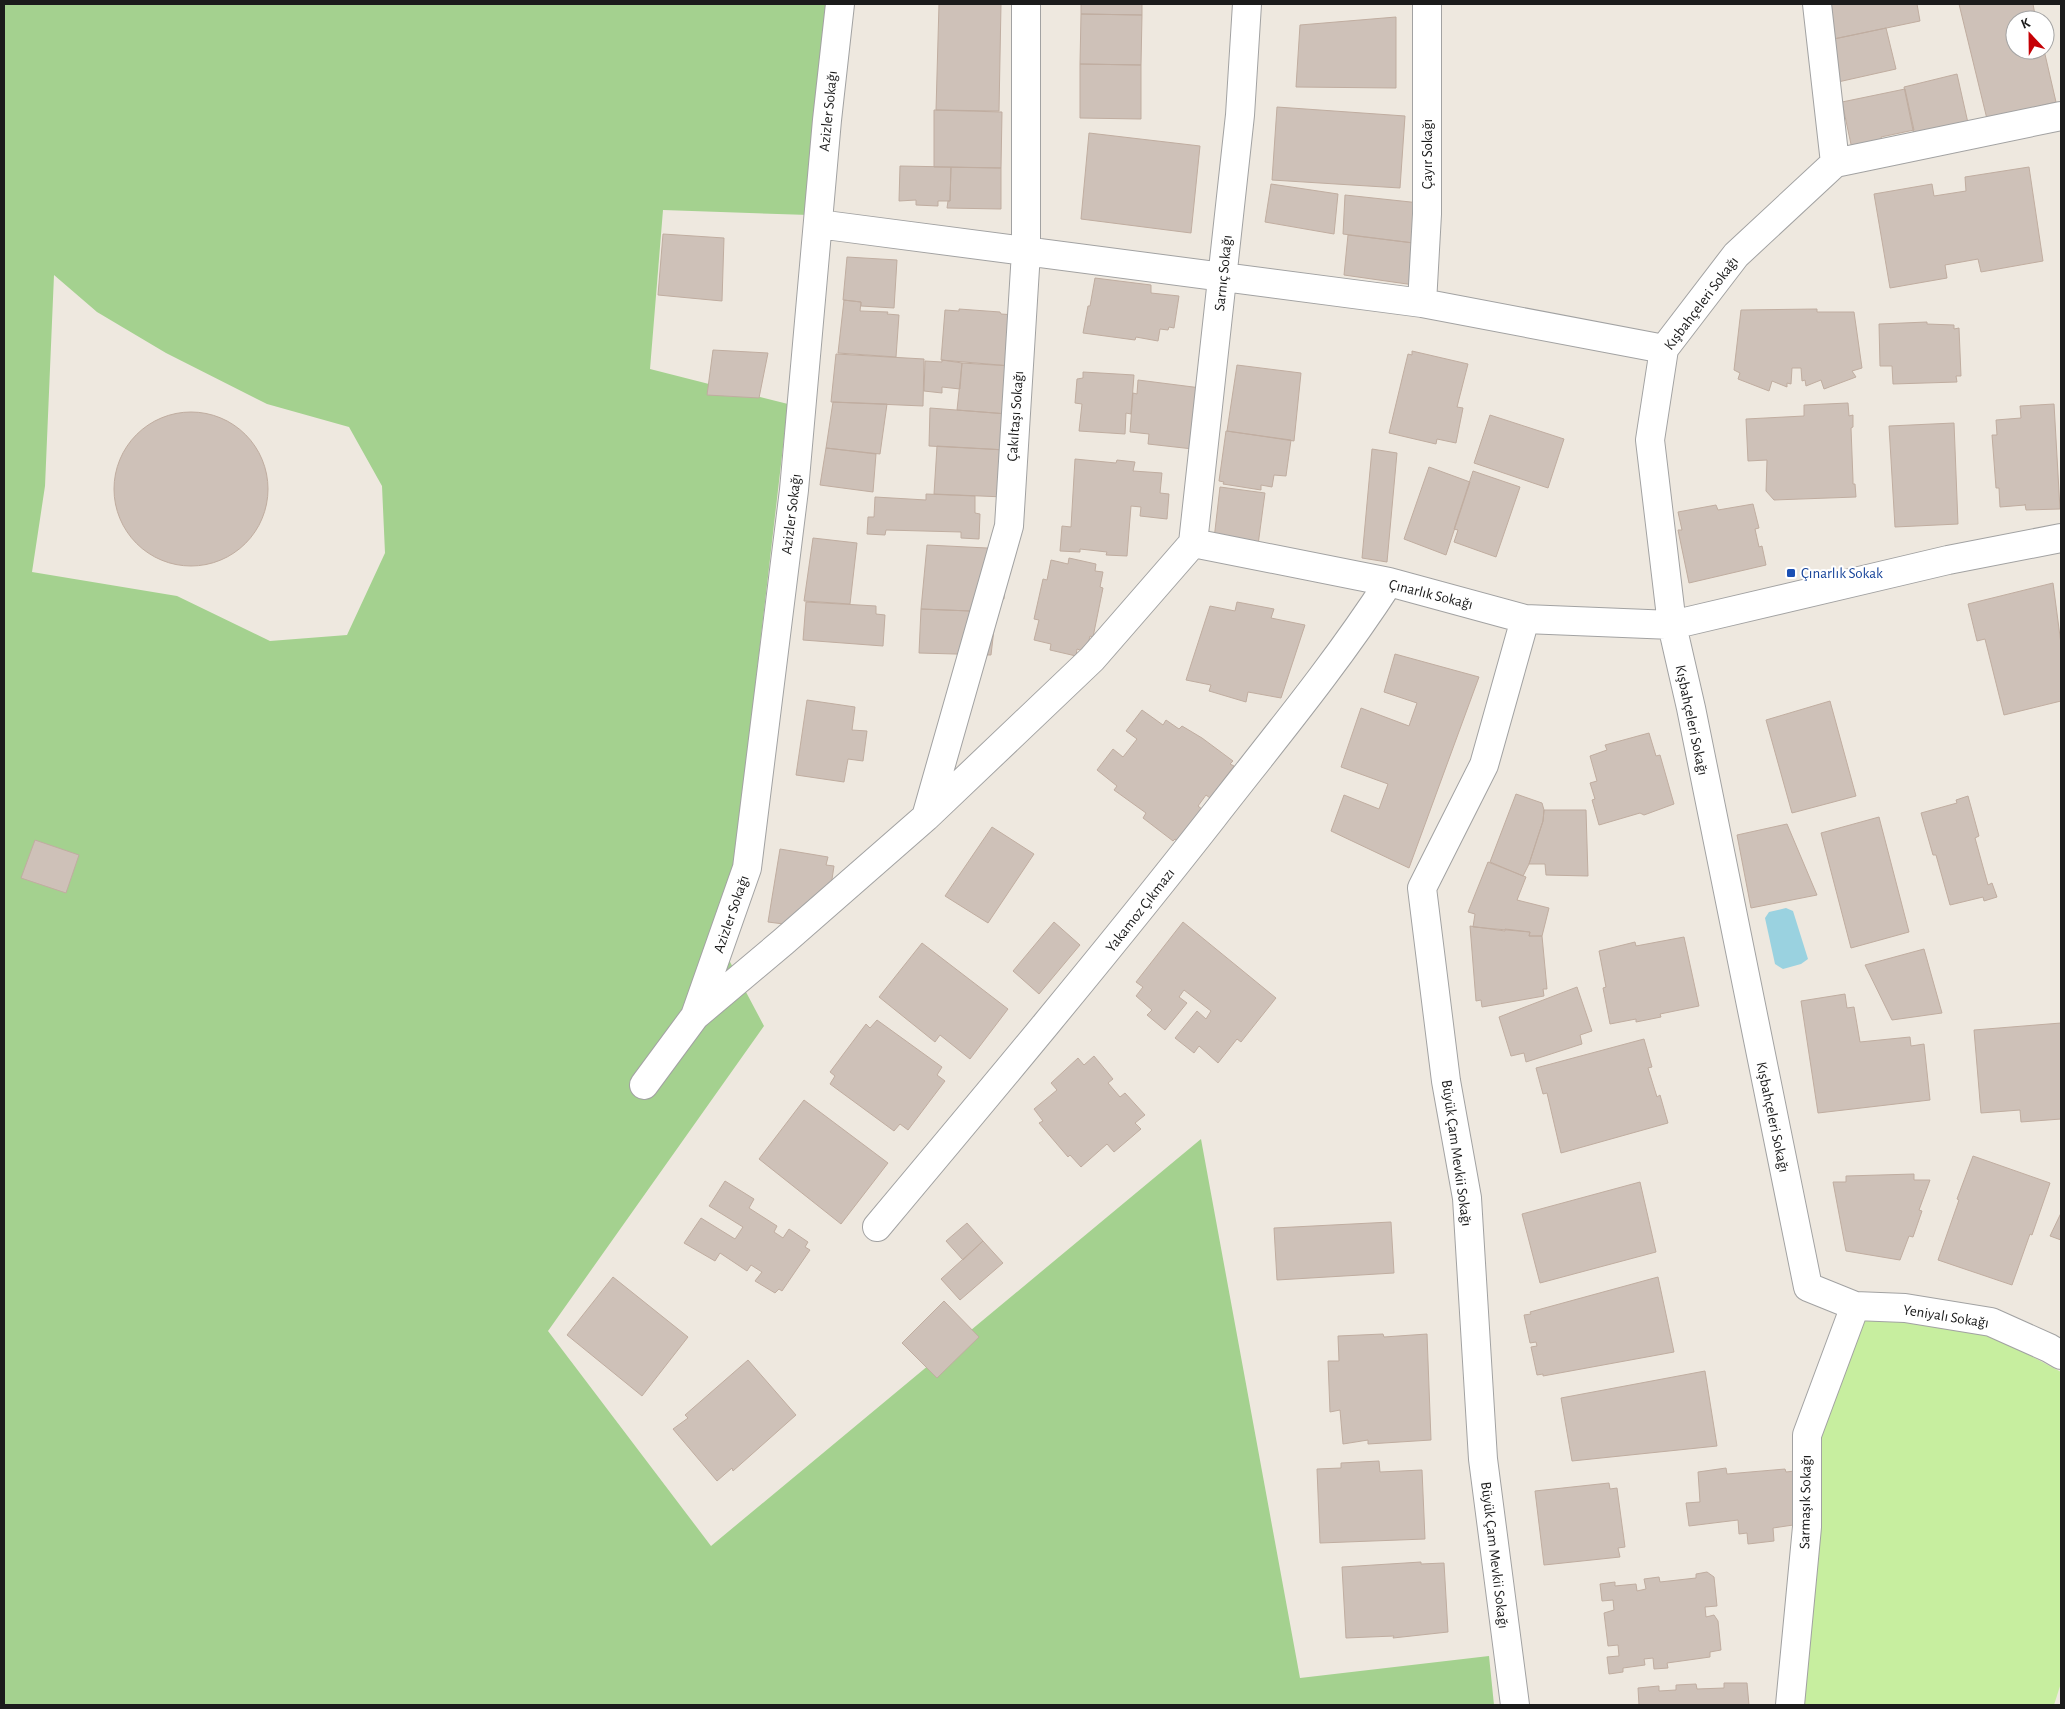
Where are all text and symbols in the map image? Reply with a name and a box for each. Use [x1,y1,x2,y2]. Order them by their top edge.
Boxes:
north arrow [2005,10,2055,60]
text: K [2019,16,2033,32]
street label: Azizler Sokağı [817,70,840,152]
street label: Çayır Sokağı [1420,119,1435,189]
street label: Sarnıç Sokağı [1212,234,1235,312]
street label: Kışbahçeleri Sokağı [1662,254,1741,353]
street label: Çakıltaşı Sokağı [1005,370,1026,462]
street label: Azizler Sokağı [779,473,804,555]
place label: Çınarlık Sokak [1801,566,1883,581]
marker: Çınarlık Sokak [1785,567,1797,579]
street label: Çınarlık Sokağı [1387,577,1474,612]
street label: Kışbahçeleri Sokağı [1672,663,1711,777]
street label: Yakamoz Çıkmazı [1103,865,1178,955]
street label: Azizler Sokağı [711,873,752,955]
street label: Kışbahçeleri Sokağı [1753,1060,1792,1174]
street label: Büyük Çam Mevkii Sokağı [1439,1079,1474,1227]
street label: Yeniyalı Sokağı [1902,1302,1990,1331]
street label: Sarmaşık Sokağı [1797,1455,1814,1549]
street label: Büyük Çam Mevkii Sokağı [1478,1481,1511,1629]

